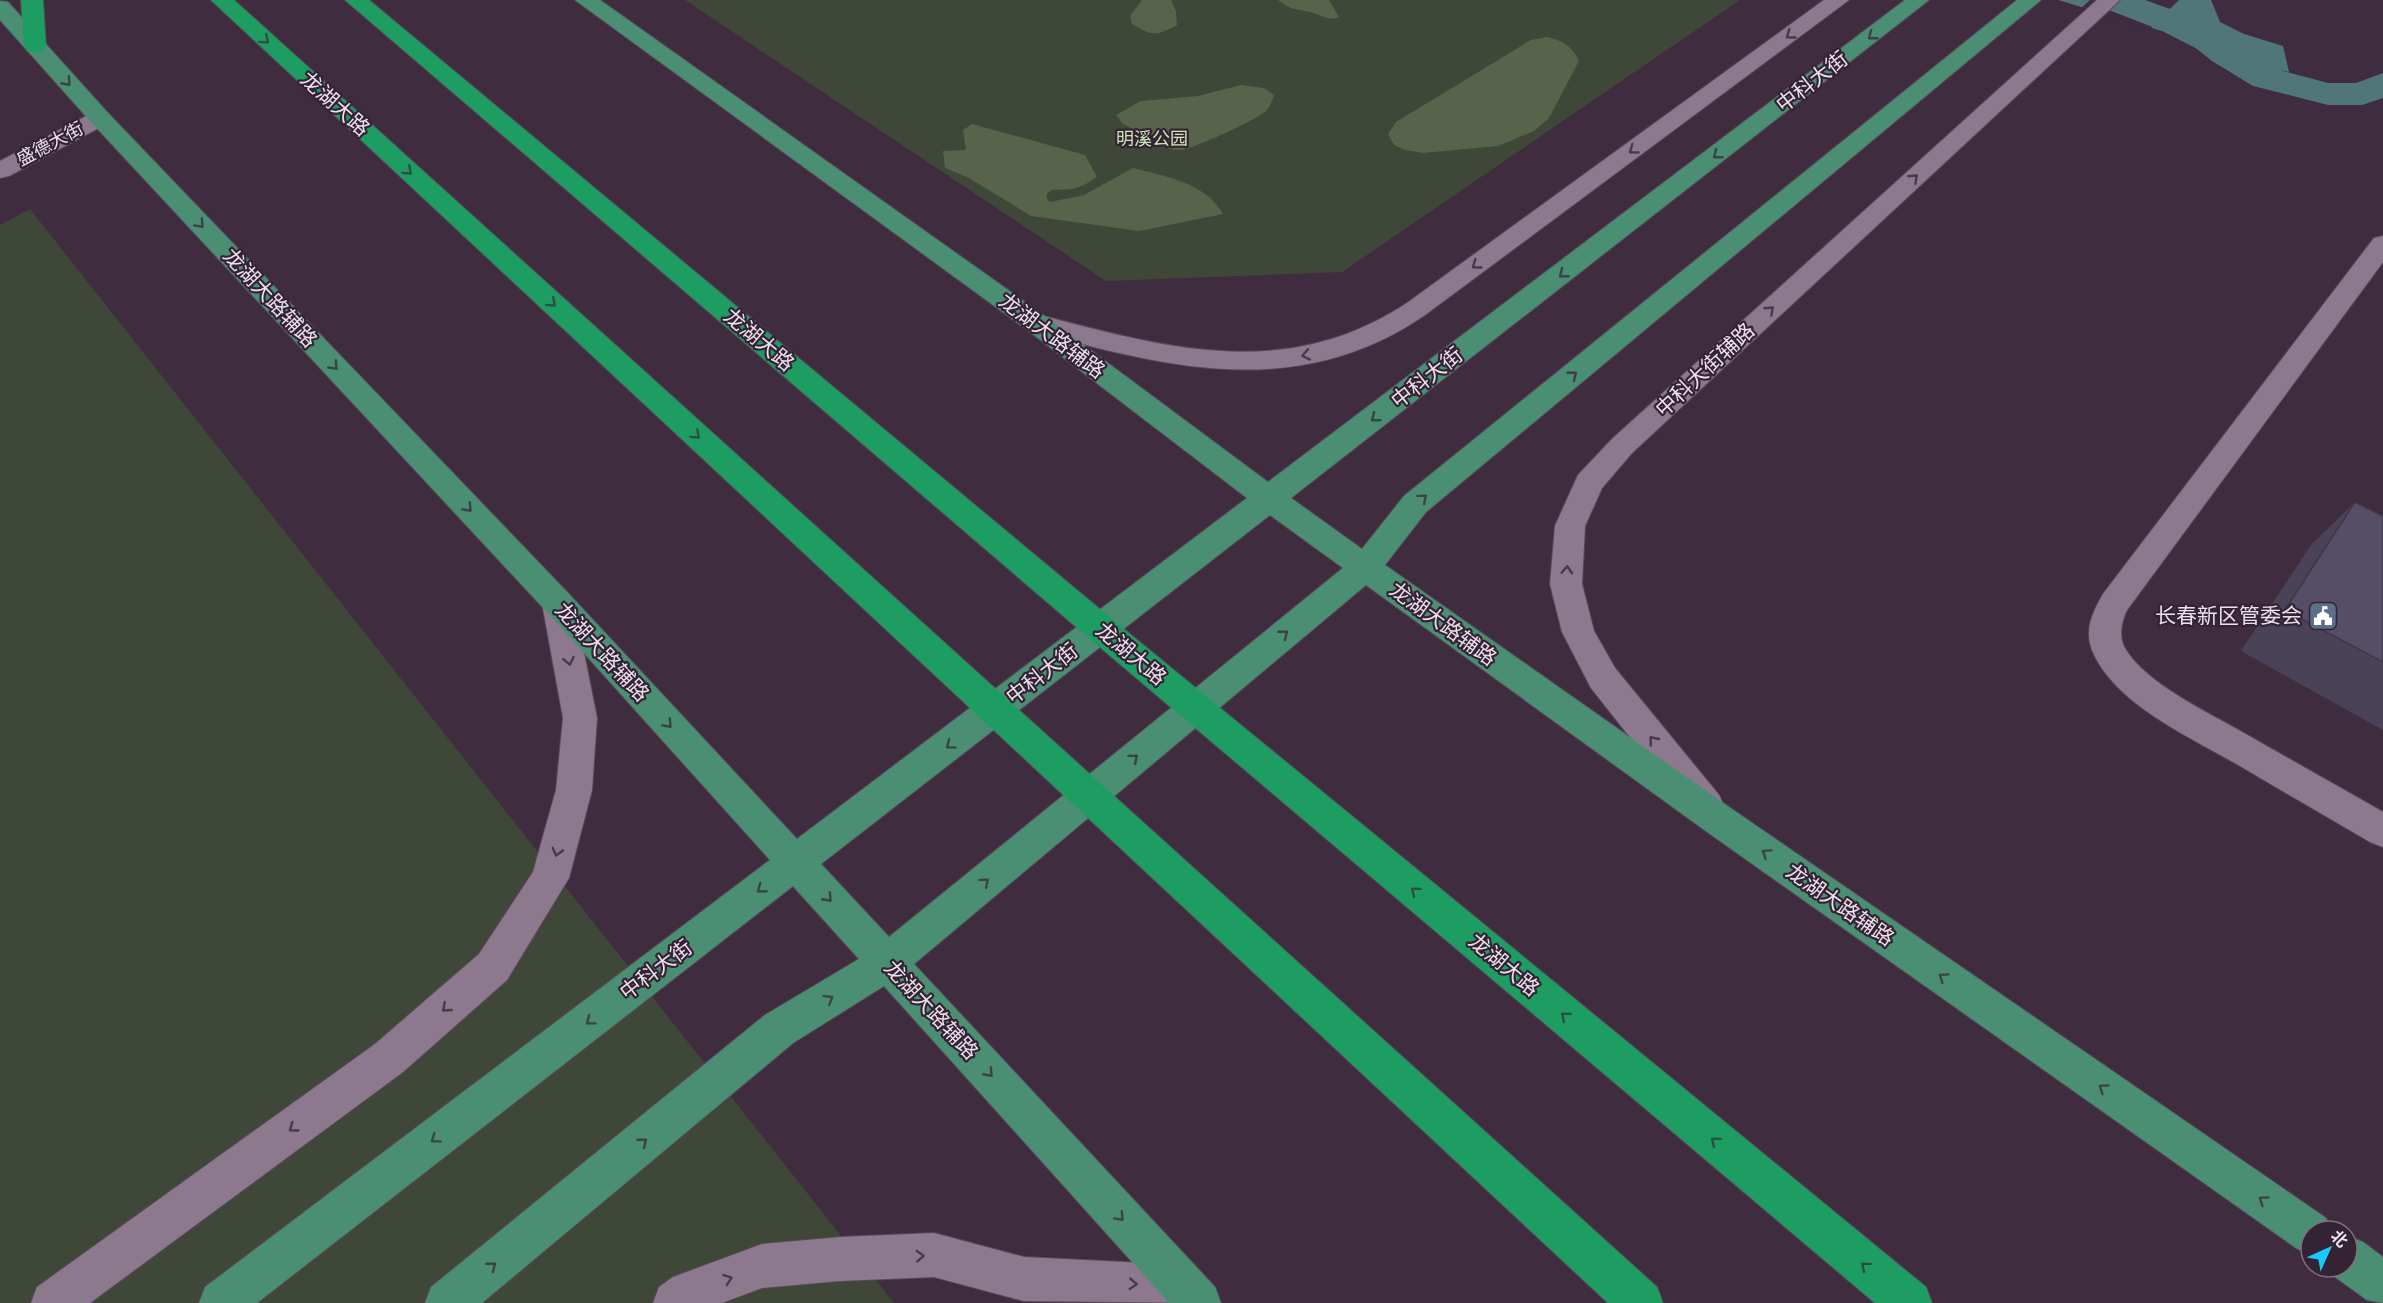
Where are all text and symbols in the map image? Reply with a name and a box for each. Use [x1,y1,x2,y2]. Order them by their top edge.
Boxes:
one-way arrow [1786,27,1797,38]
one-way arrow [1867,28,1878,39]
one-way arrow [257,32,268,43]
street label: 中科大街 [1771,46,1853,118]
street label: 龙湖大路 [295,66,375,142]
one-way arrow [60,75,71,85]
street label: 盛德大街 [13,117,87,171]
park label: 明溪公园 [1116,128,1188,150]
one-way arrow [1629,143,1640,154]
one-way arrow [1713,147,1724,158]
one-way arrow [402,164,412,175]
one-way arrow [1907,174,1918,185]
one-way arrow [193,218,204,228]
street label: 龙湖大路辅路 [218,243,322,353]
one-way arrow [1472,258,1483,269]
one-way arrow [1558,266,1569,277]
street label: 龙湖大路辅路 [994,288,1110,384]
one-way arrow [545,296,556,307]
street label: 龙湖大路 [718,303,800,377]
one-way arrow [1764,306,1774,317]
street label: 中科大街辅路 [1650,318,1760,422]
street label: 中科大街 [1386,342,1468,414]
one-way arrow [1301,348,1311,361]
one-way arrow [327,359,338,370]
one-way arrow [1566,371,1577,382]
one-way arrow [1371,411,1382,422]
one-way arrow [689,428,700,439]
one-way arrow [1416,495,1427,506]
one-way arrow [461,501,472,511]
one-way arrow [1561,565,1574,574]
street label: 龙湖大路辅路 [1384,576,1502,672]
street label: 龙湖大路辅路 [550,597,654,707]
public building icon: 长春新区管委会 [2307,600,2339,632]
place label: 长春新区管委会 [2155,603,2302,629]
street label: 龙湖大路 [1090,617,1172,691]
one-way arrow [1277,631,1288,642]
street label: 中科大街 [1001,638,1083,710]
one-way arrow [562,655,575,665]
one-way arrow [661,717,672,727]
one-way arrow [1649,735,1660,746]
one-way arrow [945,738,956,749]
one-way arrow [1127,755,1138,766]
one-way arrow [552,846,564,857]
one-way arrow [1762,849,1773,860]
street label: 龙湖大路辅路 [1781,858,1899,952]
one-way arrow [978,878,989,889]
one-way arrow [757,882,768,893]
one-way arrow [1411,887,1422,898]
one-way arrow [821,891,832,902]
street label: 龙湖大路 [1463,928,1545,1002]
street label: 中科大街 [615,934,697,1006]
street label: 龙湖大路辅路 [879,955,983,1065]
one-way arrow [1939,973,1950,984]
one-way arrow [823,994,833,1006]
one-way arrow [442,1001,453,1012]
one-way arrow [1561,1012,1572,1023]
one-way arrow [586,1013,597,1024]
one-way arrow [981,1066,992,1077]
one-way arrow [2099,1084,2110,1095]
one-way arrow [288,1121,299,1132]
one-way arrow [431,1132,442,1143]
one-way arrow [1711,1137,1722,1148]
one-way arrow [636,1138,647,1149]
one-way arrow [2259,1196,2270,1207]
one-way arrow [1113,1210,1124,1221]
north arrow [2299,1219,2359,1279]
text: 北 [2327,1226,2352,1251]
one-way arrow [916,1249,925,1262]
one-way arrow [485,1262,496,1273]
one-way arrow [1861,1262,1872,1273]
one-way arrow [722,1274,733,1286]
one-way arrow [1128,1278,1137,1291]

